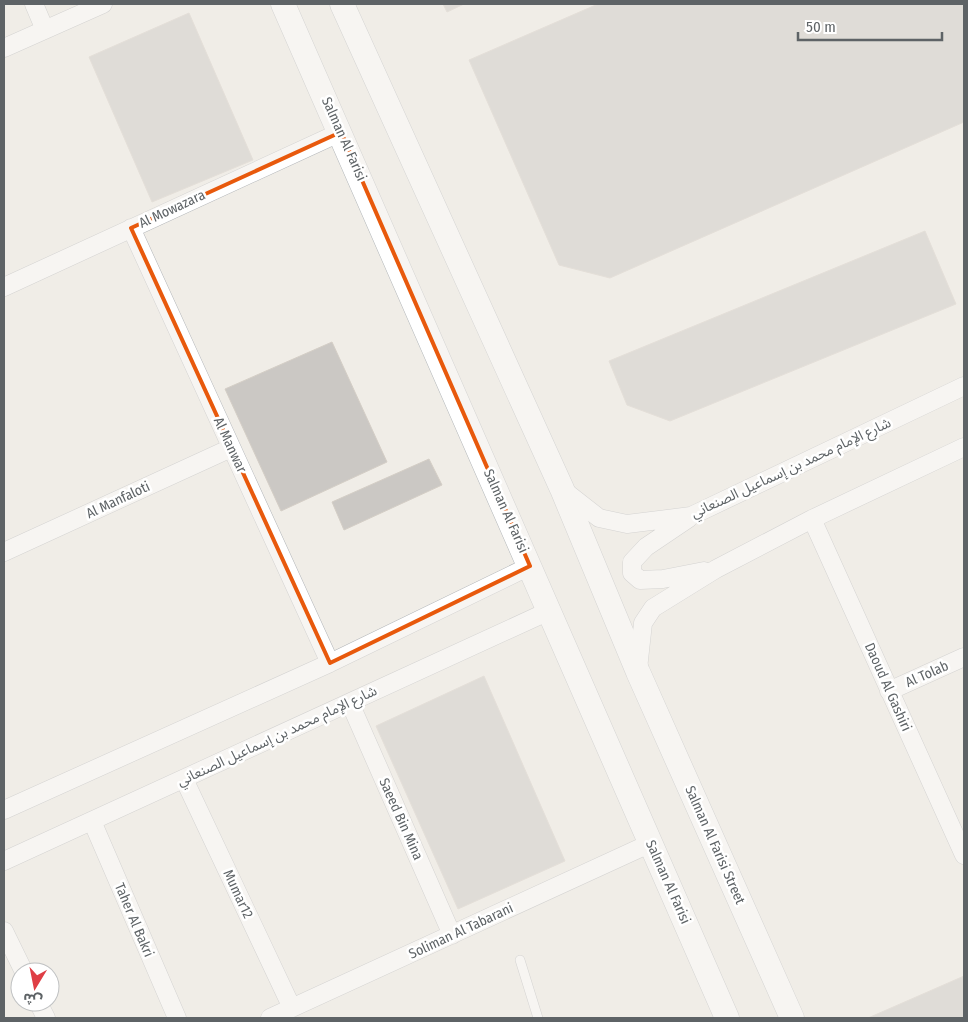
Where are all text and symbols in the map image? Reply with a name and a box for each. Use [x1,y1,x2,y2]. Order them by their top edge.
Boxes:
scale bar [798,10,942,42]
text: 50 m [806,18,836,36]
street label: Salman Al Farisi [318,94,370,184]
street label: Al Mowazara [136,186,208,232]
street label: شارع الإمام محمد بن إسماعيل الصنعاني [688,414,895,524]
street label: Al Manwar [210,415,250,476]
street label: Salman Al Farisi [480,466,532,556]
street label: Al Manfaloti [83,478,153,522]
street label: Daoud Al Gashiri [861,640,915,734]
street label: Al Tolab [903,657,951,691]
street label: شارع الإمام محمد بن إسماعيل الصنعاني [174,682,381,792]
street label: Saeed Bin Mina [375,775,427,863]
street label: Salman Al Farisi Street [681,783,749,907]
street label: Salman Al Farisi [642,837,694,927]
street label: Mumar12 [219,867,257,921]
street label: Taher Al Bakri [111,880,157,960]
street label: Soliman Al Tabarani [406,899,516,963]
north arrow [10,962,60,1012]
text: ش [22,989,44,1009]

